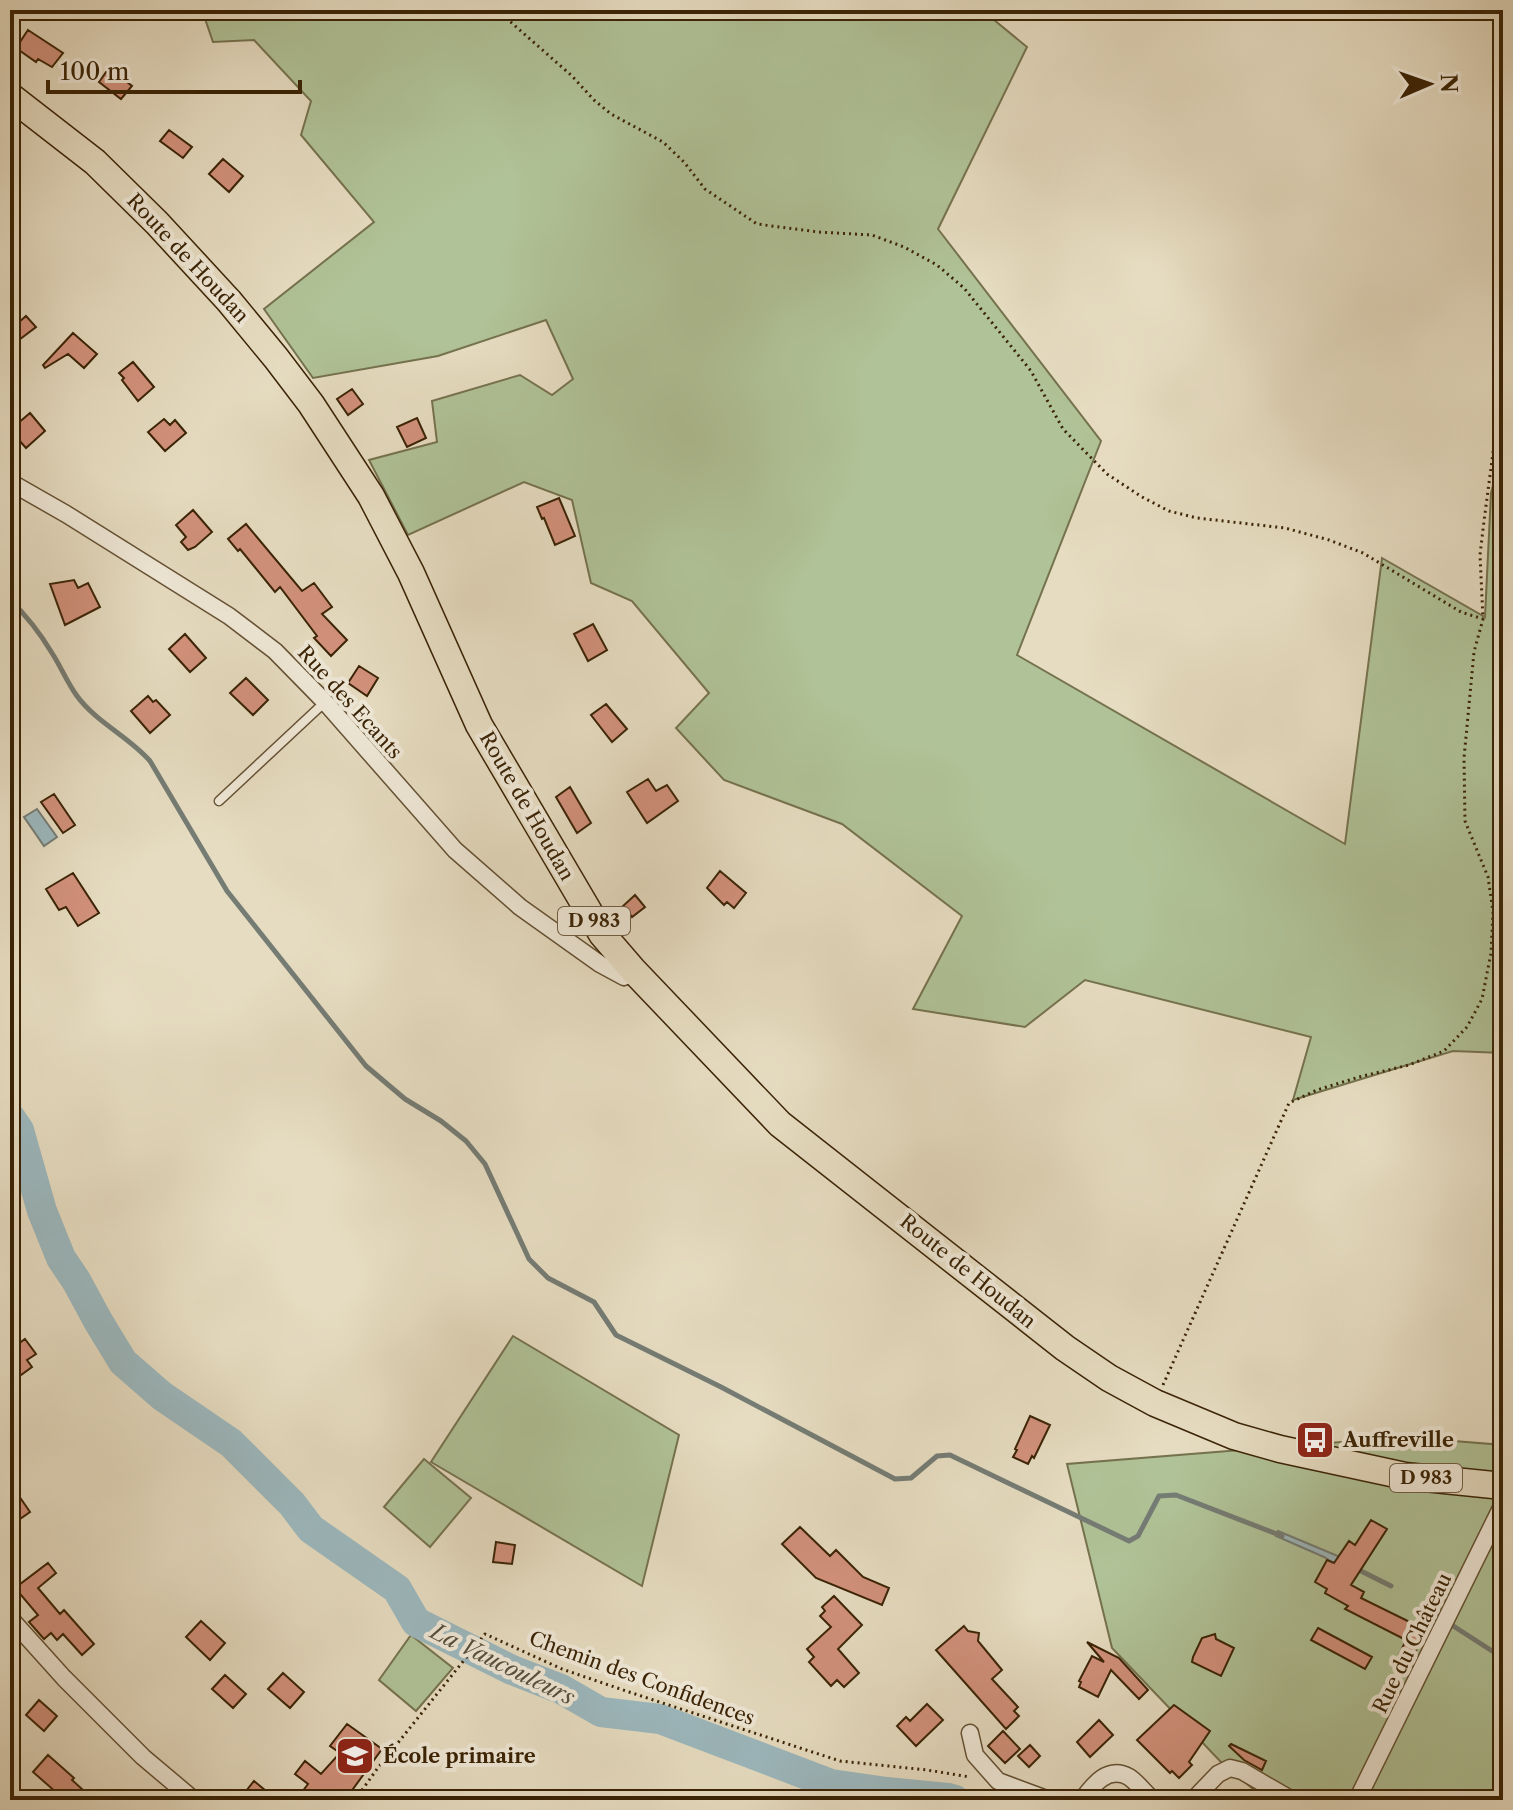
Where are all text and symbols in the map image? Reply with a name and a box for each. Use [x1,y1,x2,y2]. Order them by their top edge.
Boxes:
scale bar [48,44,300,94]
north arrow [1389,44,1469,124]
text: 100 m [60,57,129,86]
text: N [1435,73,1462,93]
street label: Route de Houdan [122,188,254,328]
street label: Rue des Ecants [293,640,407,764]
street label: Route de Houdan [475,727,580,885]
road number: D 983 [558,907,630,935]
street label: Route de Houdan [895,1209,1041,1333]
bus stop icon: Auffreville [1294,1419,1336,1461]
place label: Auffreville [1342,1428,1454,1452]
road number: D 983 [1390,1464,1462,1492]
street label: Rue du Château [1368,1569,1456,1717]
water label: La Vaucouleurs [425,1617,579,1711]
street label: Chemin des Confidences [526,1626,758,1730]
school or university icon: École primaire [334,1735,376,1777]
place label: École primaire [383,1743,536,1768]

